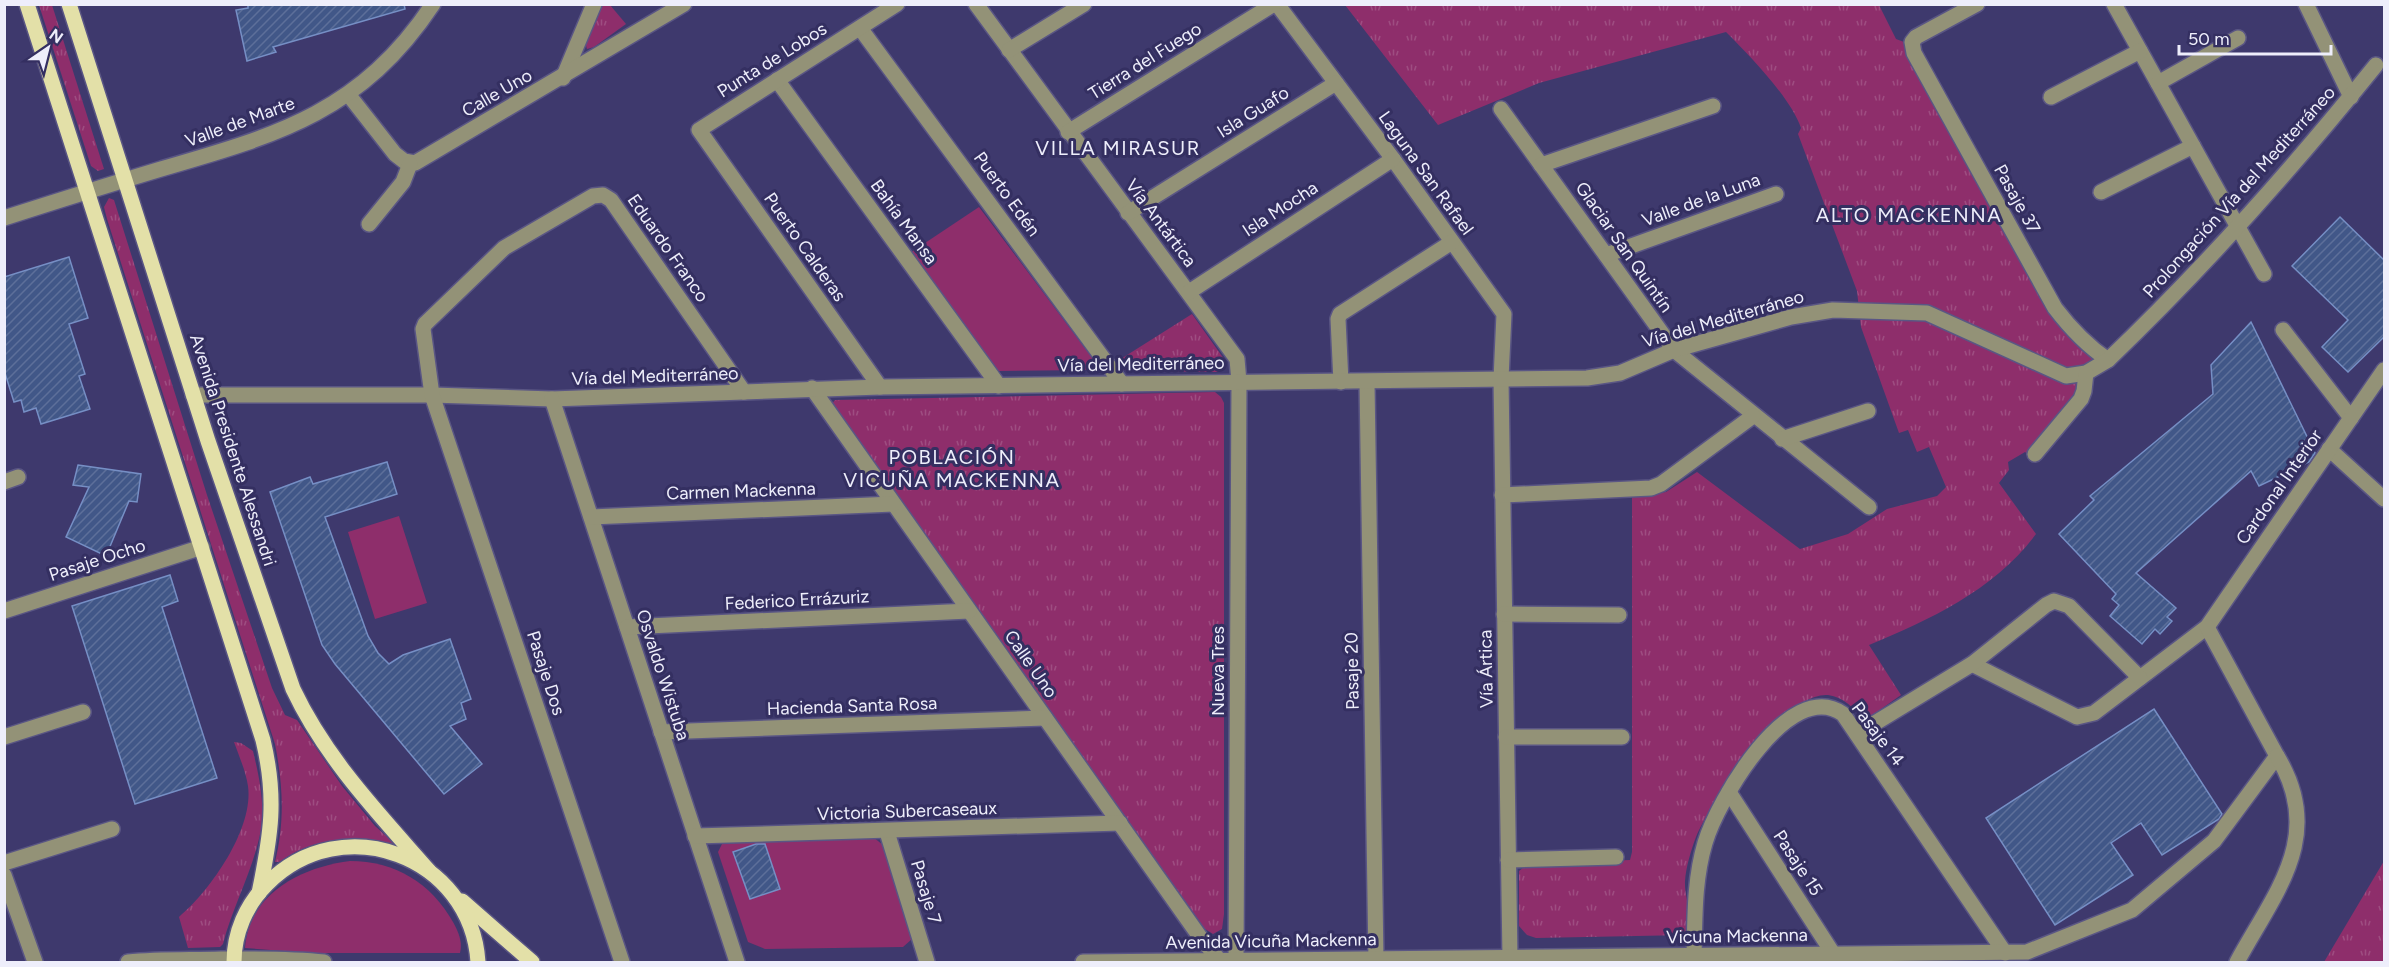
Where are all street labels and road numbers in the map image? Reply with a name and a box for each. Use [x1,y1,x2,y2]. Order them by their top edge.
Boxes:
street label: Tierra del Fuego [1084,17,1206,105]
street label: Punta de Lobos [713,18,831,102]
street label: Calle Uno [458,64,536,122]
street label: Isla Guafo [1213,81,1293,143]
street label: Prolongación Vía del Mediterráneo [2138,82,2340,302]
street label: Valle de Marte [182,92,298,152]
street label: Laguna San Rafael [1374,107,1478,239]
street label: Puerto Edén [969,147,1045,241]
street label: Pasaje 37 [1989,161,2045,238]
street label: Valle de la Luna [1639,168,1763,232]
street label: Bahía Mansa [866,175,942,269]
street label: Vía Antártica [1121,175,1201,271]
street label: Isla Mocha [1238,176,1322,242]
street label: Glaciar San Quintín [1571,177,1677,317]
street label: Puerto Calderas [759,188,851,306]
street label: Eduardo Franco [623,190,713,306]
street label: Vía del Mediterráneo [1640,285,1806,353]
street label: Avenida Presidente Alessandri [185,331,281,569]
street label: Vía del Mediterráneo [1057,352,1225,376]
street label: Vía del Mediterráneo [571,362,739,390]
street label: Cardonal Interior [2231,425,2327,549]
street label: Carmen Mackenna [666,477,816,505]
street label: Pasaje Ocho [46,534,148,586]
street label: Federico Errázuriz [724,585,870,615]
street label: Osvaldo Wistuba [631,607,695,743]
street label: Calle Uno [1000,626,1062,702]
street label: Nueva Tres [1207,626,1229,716]
street label: Pasaje Dos [522,628,570,718]
street label: Vía Ártica [1474,630,1498,708]
street label: Pasaje 20 [1340,632,1364,710]
street label: Hacienda Santa Rosa [766,692,938,720]
street label: Pasaje 14 [1847,698,1909,770]
street label: Victoria Subercaseaux [817,797,998,825]
street label: Pasaje 15 [1769,826,1827,900]
street label: Pasaje 7 [906,857,946,927]
street label: Vicuna Mackenna [1666,924,1808,948]
street label: Avenida Vicuña Mackenna [1165,928,1377,954]

